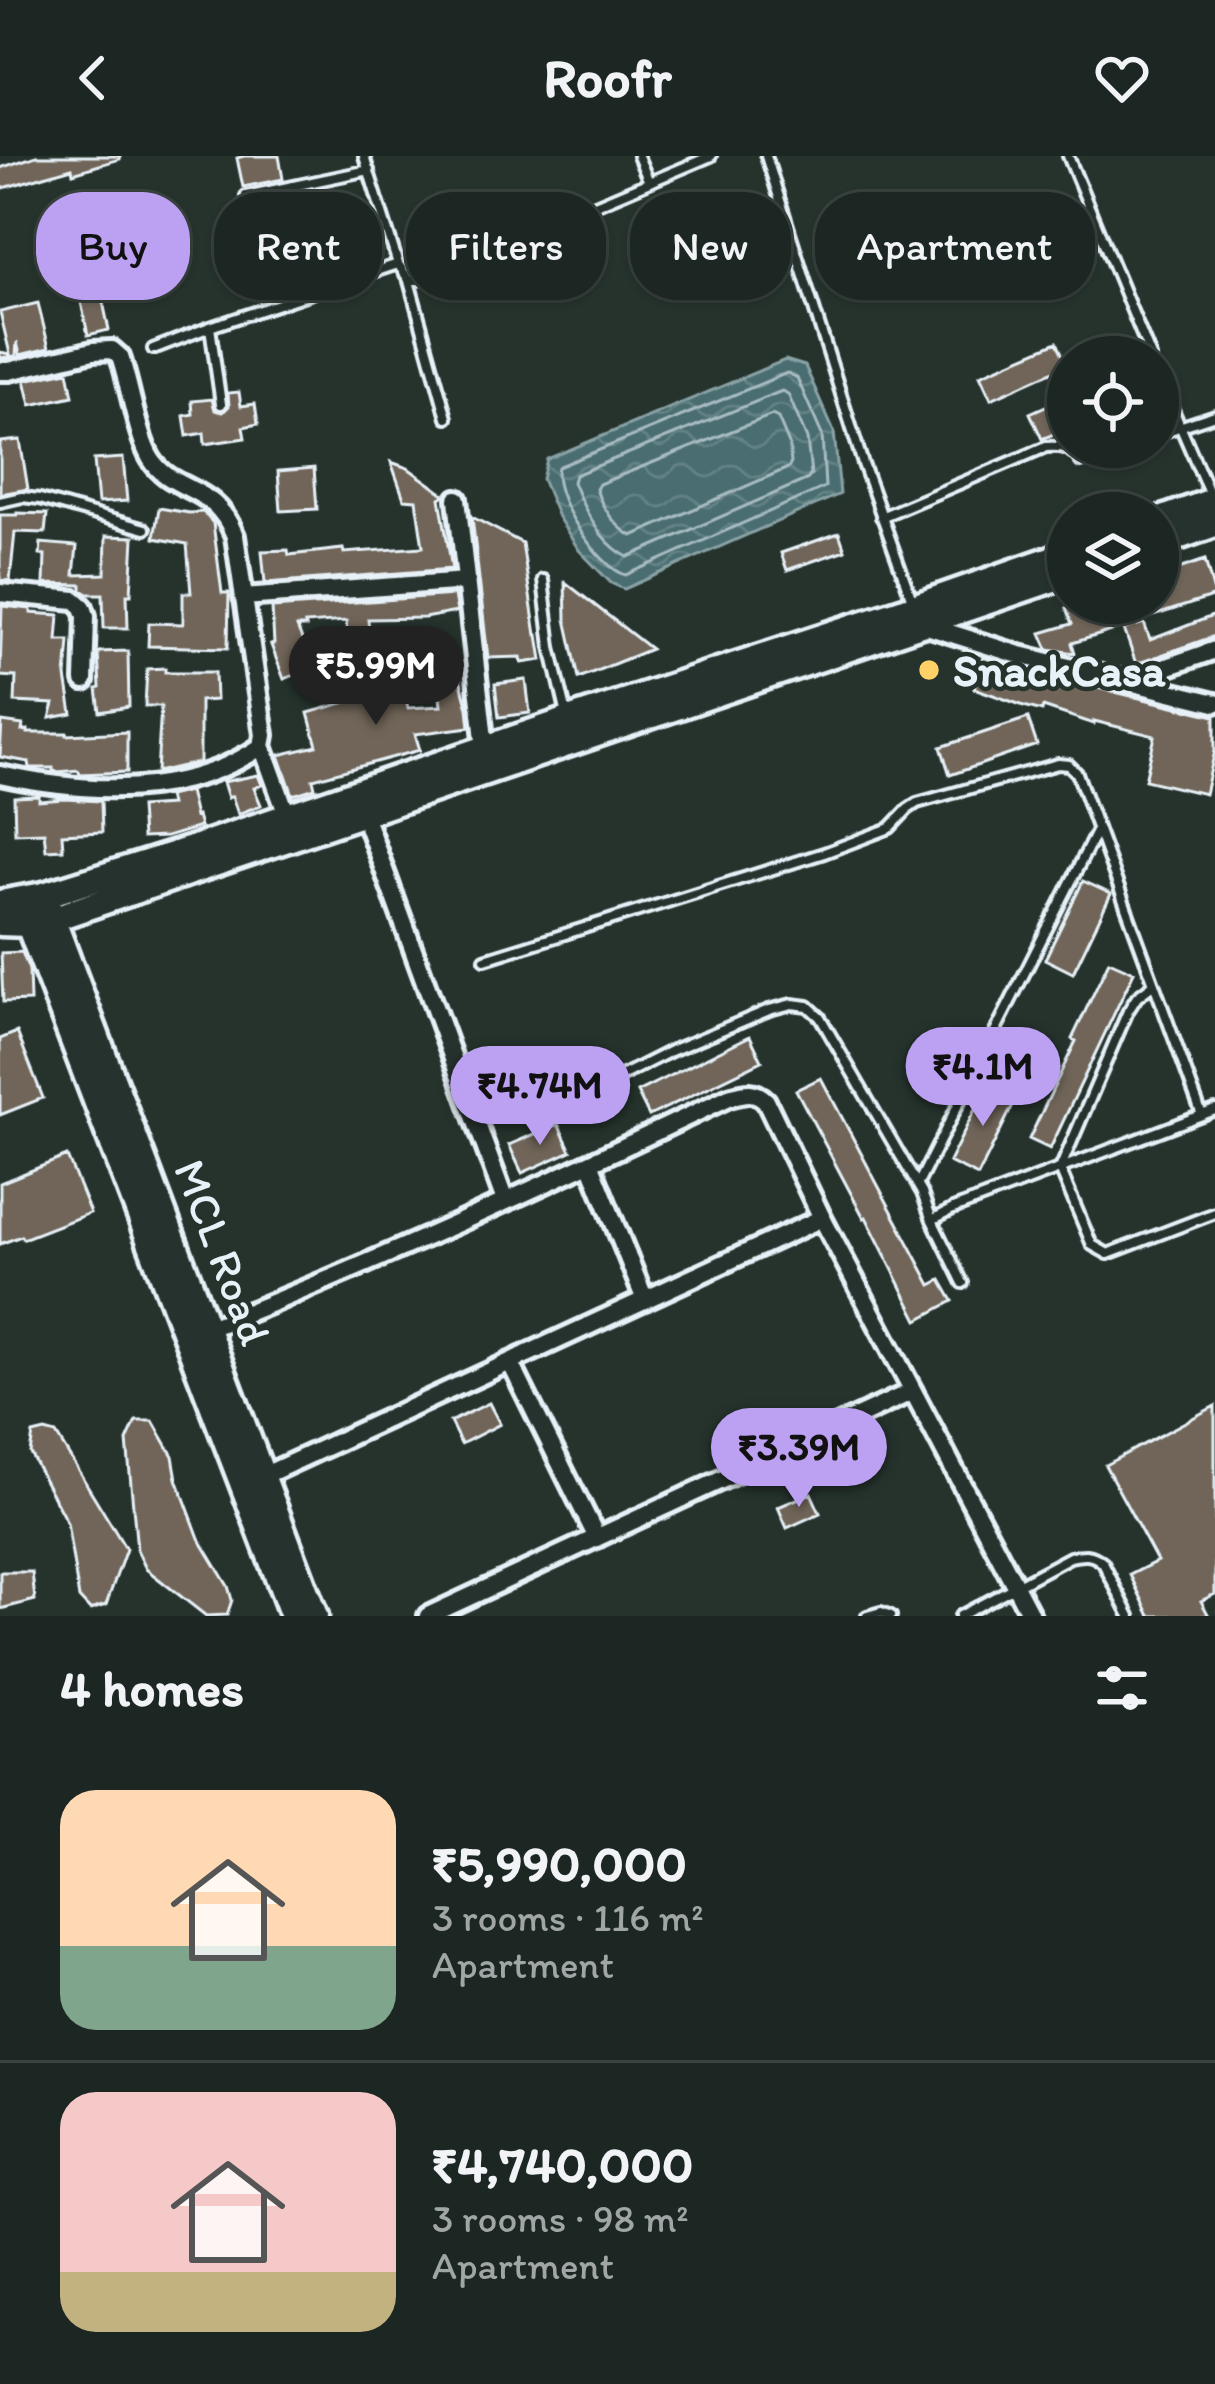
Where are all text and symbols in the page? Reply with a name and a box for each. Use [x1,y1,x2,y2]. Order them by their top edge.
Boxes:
icon: back [60,45,126,111]
icon: heart [1089,45,1155,111]
text: Roofr [543,46,672,111]
chip: Buy [36,192,190,300]
chip: Rent [214,192,382,300]
chip: Filters [406,192,606,300]
chip: New [630,192,791,300]
chip: Apartment [815,192,1095,300]
map controls [1047,336,1179,624]
button: locate [1047,336,1179,468]
button: layers [1047,492,1179,624]
pin: ₹5.99M [278,626,474,728]
text: ₹5.99M [316,641,436,688]
place label: SnackCasa [953,643,1166,697]
marker: SnackCasa [916,657,942,683]
pin: ₹4.1M [899,1027,1067,1129]
text: ₹4.1M [933,1042,1033,1089]
pin: ₹4.74M [442,1046,638,1148]
text: ₹4.74M [477,1061,603,1108]
street label: MCL Road [163,1152,283,1352]
pin: ₹3.39M [701,1408,897,1510]
text: ₹3.39M [738,1423,860,1470]
icon: filters [1089,1655,1155,1721]
text: 4 homes [60,1658,244,1719]
text: ₹5,990,000 [432,1833,687,1894]
icon: home [156,1838,300,1982]
text: 3 rooms · 116 m² [432,1894,704,1941]
text: Apartment [432,1941,614,1988]
text: ₹4,740,000 [432,2134,693,2195]
icon: home [156,2140,300,2284]
text: 3 rooms · 98 m² [432,2195,689,2242]
text: Apartment [432,2242,614,2289]

